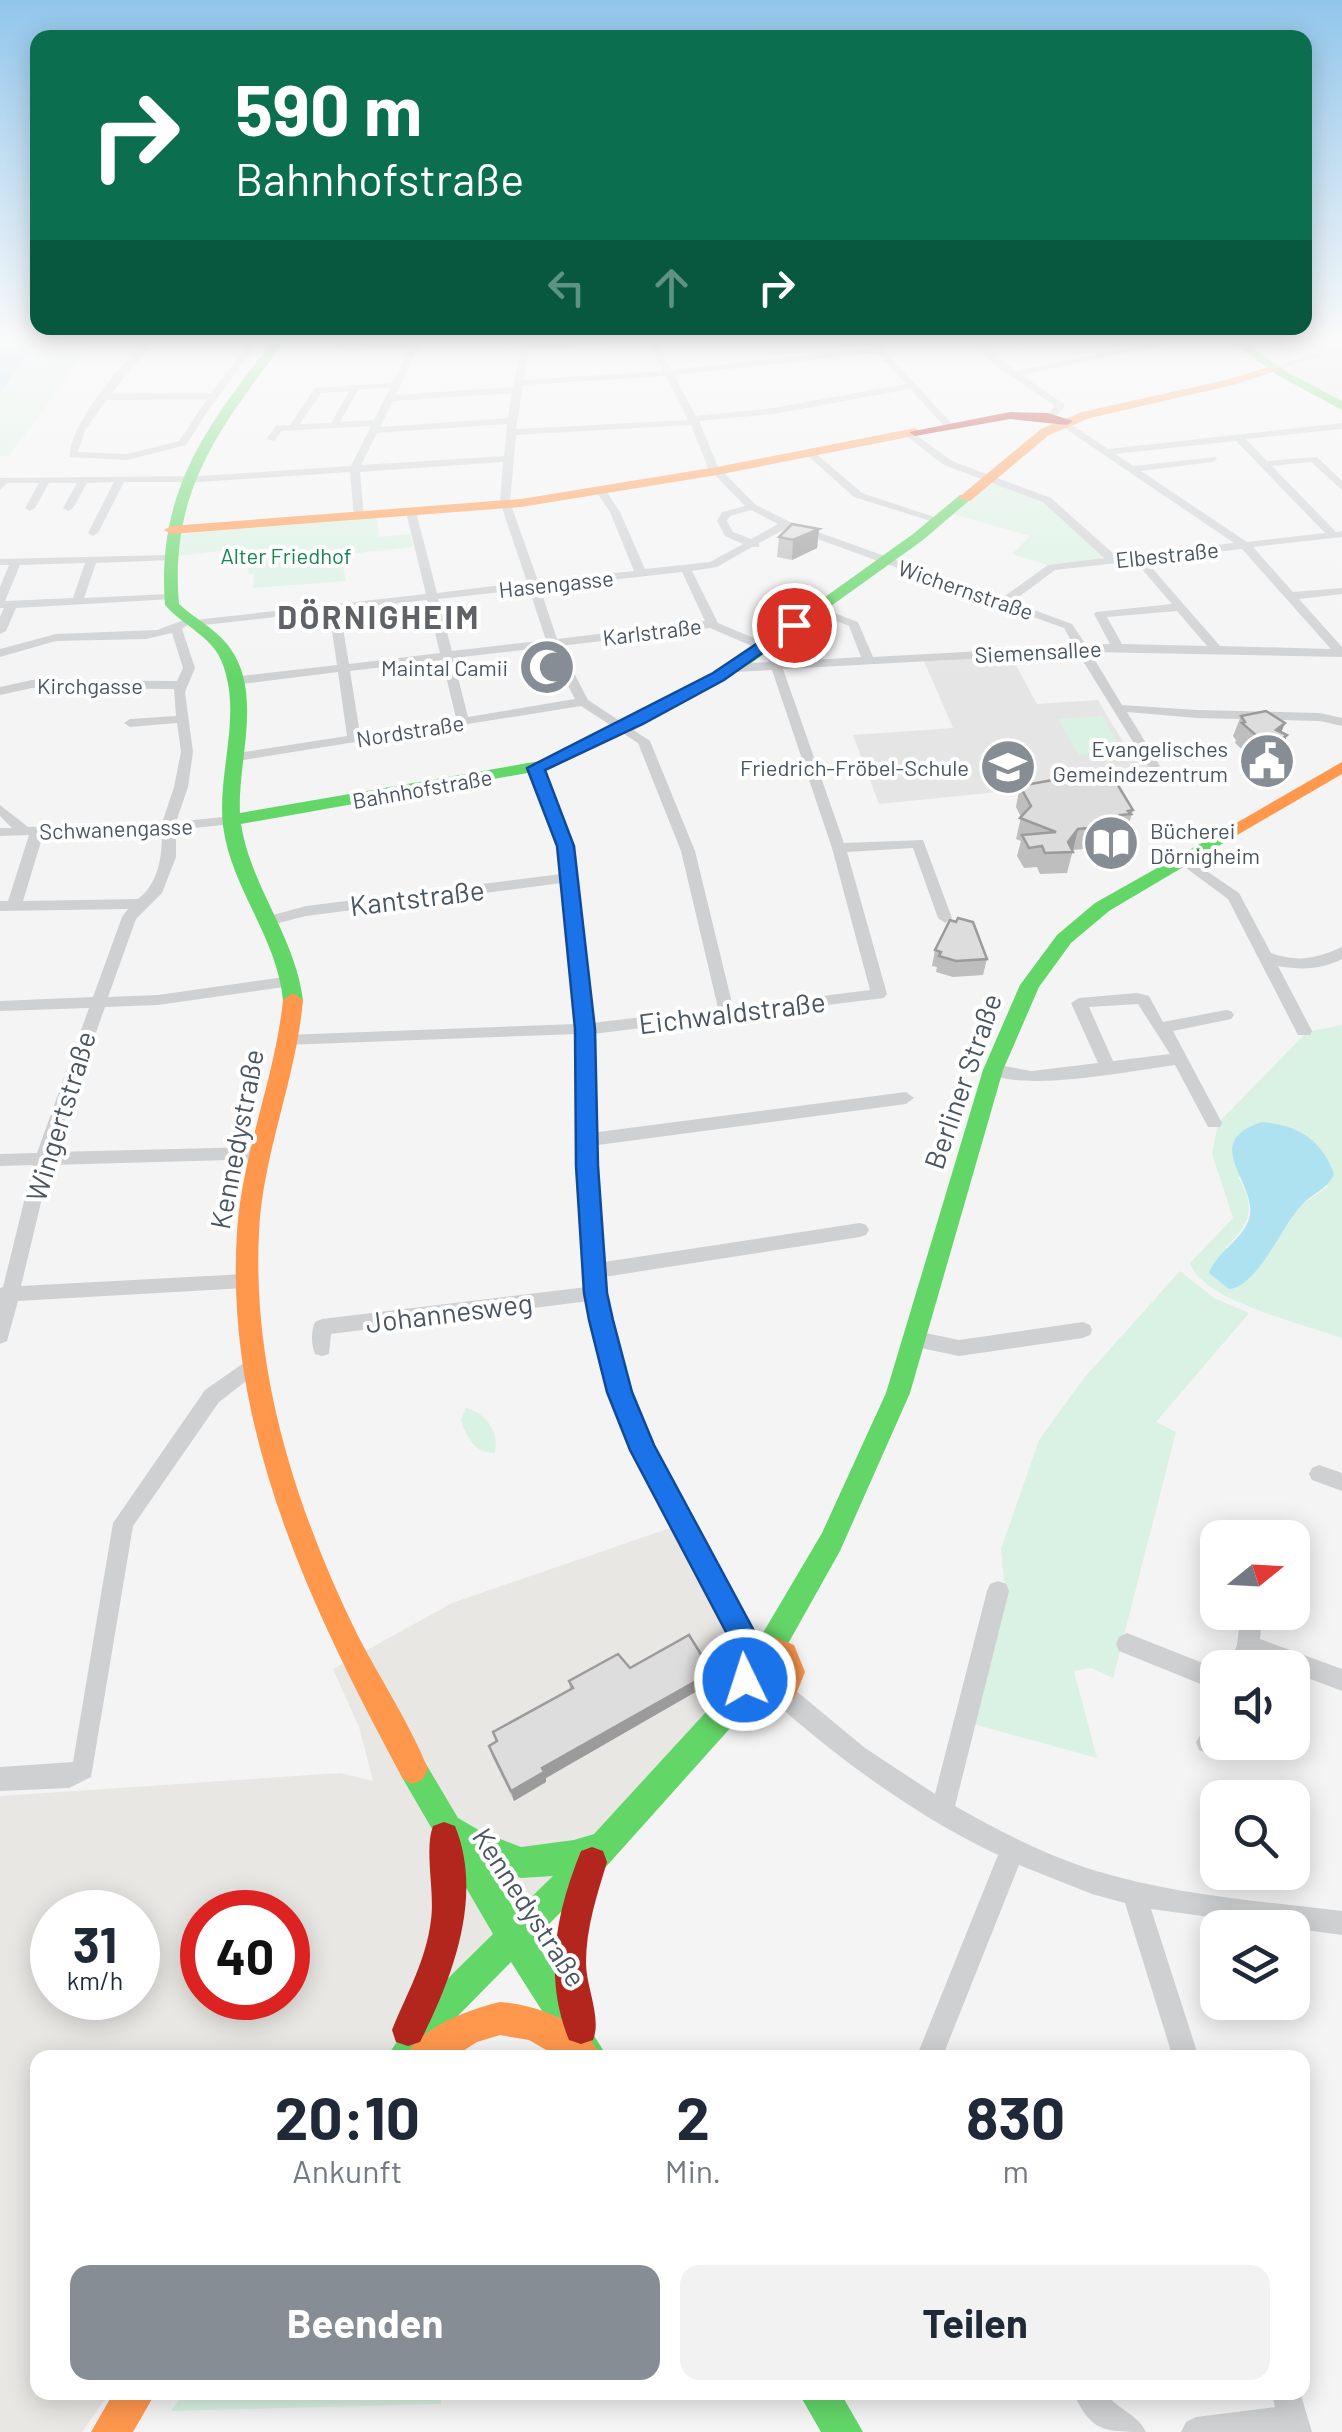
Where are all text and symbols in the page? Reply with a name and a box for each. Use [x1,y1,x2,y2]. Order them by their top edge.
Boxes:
text: 590 m [235,66,422,150]
icon: right [70,70,200,200]
text: Bahnhofstraße [235,151,524,205]
icon: left [539,260,594,315]
icon: ahead [644,260,699,315]
icon: right [749,260,804,315]
street label: Elbestraße [1114,536,1220,572]
park label: Alter Friedhof [220,542,352,568]
street label: Wichernstraße [895,554,1037,624]
street label: Hasengasse [497,564,615,602]
pin [752,583,837,668]
district label: DÖRNIGHEIM [277,597,481,635]
icon: arrive [767,598,822,653]
street label: Karlstraße [601,612,703,650]
street label: Siemensallee [974,635,1102,667]
mosque icon: Maintal Camii [517,637,577,697]
place label: Maintal Camii [381,654,508,680]
street label: Kirchgasse [37,672,143,698]
street label: Nordstraße [354,709,466,751]
public building icon: Evangelisches Gemeindezentrum [1237,731,1297,791]
place label: Evangelisches Gemeindezentrum [1053,735,1228,786]
school or university icon: Friedrich-Fröbel-Schule [978,737,1038,797]
place label: Friedrich-Fröbel-Schule [740,754,969,780]
street label: Bahnhofstraße [350,763,494,813]
street label: Schwanengasse [39,812,193,844]
library icon: Bücherei Dörnigheim [1081,813,1141,873]
place label: Bücherei Dörnigheim [1150,817,1260,868]
street label: Kantstraße [348,872,486,922]
street label: Eichwaldstraße [637,984,827,1040]
street label: Berliner Straße [916,989,1008,1173]
street label: Wingertstraße [18,1027,102,1205]
street label: Kennedystraße [202,1046,270,1232]
street label: Johannesweg [364,1285,534,1339]
north arrow [1200,1520,1310,1630]
map controls [1200,1520,1310,2020]
position arrow [693,1628,797,1732]
button: sound [1200,1650,1310,1760]
button: search [1200,1780,1310,1890]
street label: Kennedystraße [466,1821,594,1993]
speed limit sign: 40 [180,1890,310,2020]
button: layers [1200,1910,1310,2020]
text: 31 [73,1913,117,1973]
text: km/h [67,1965,123,1995]
text: 20:10 [275,2080,420,2152]
text: 2 [676,2080,710,2152]
text: 830 [966,2080,1065,2152]
text: Ankunft [292,2151,402,2189]
text: Min. [665,2151,721,2189]
text: m [1002,2151,1029,2189]
button: Beenden [70,2265,660,2380]
button: Teilen [680,2265,1270,2380]

